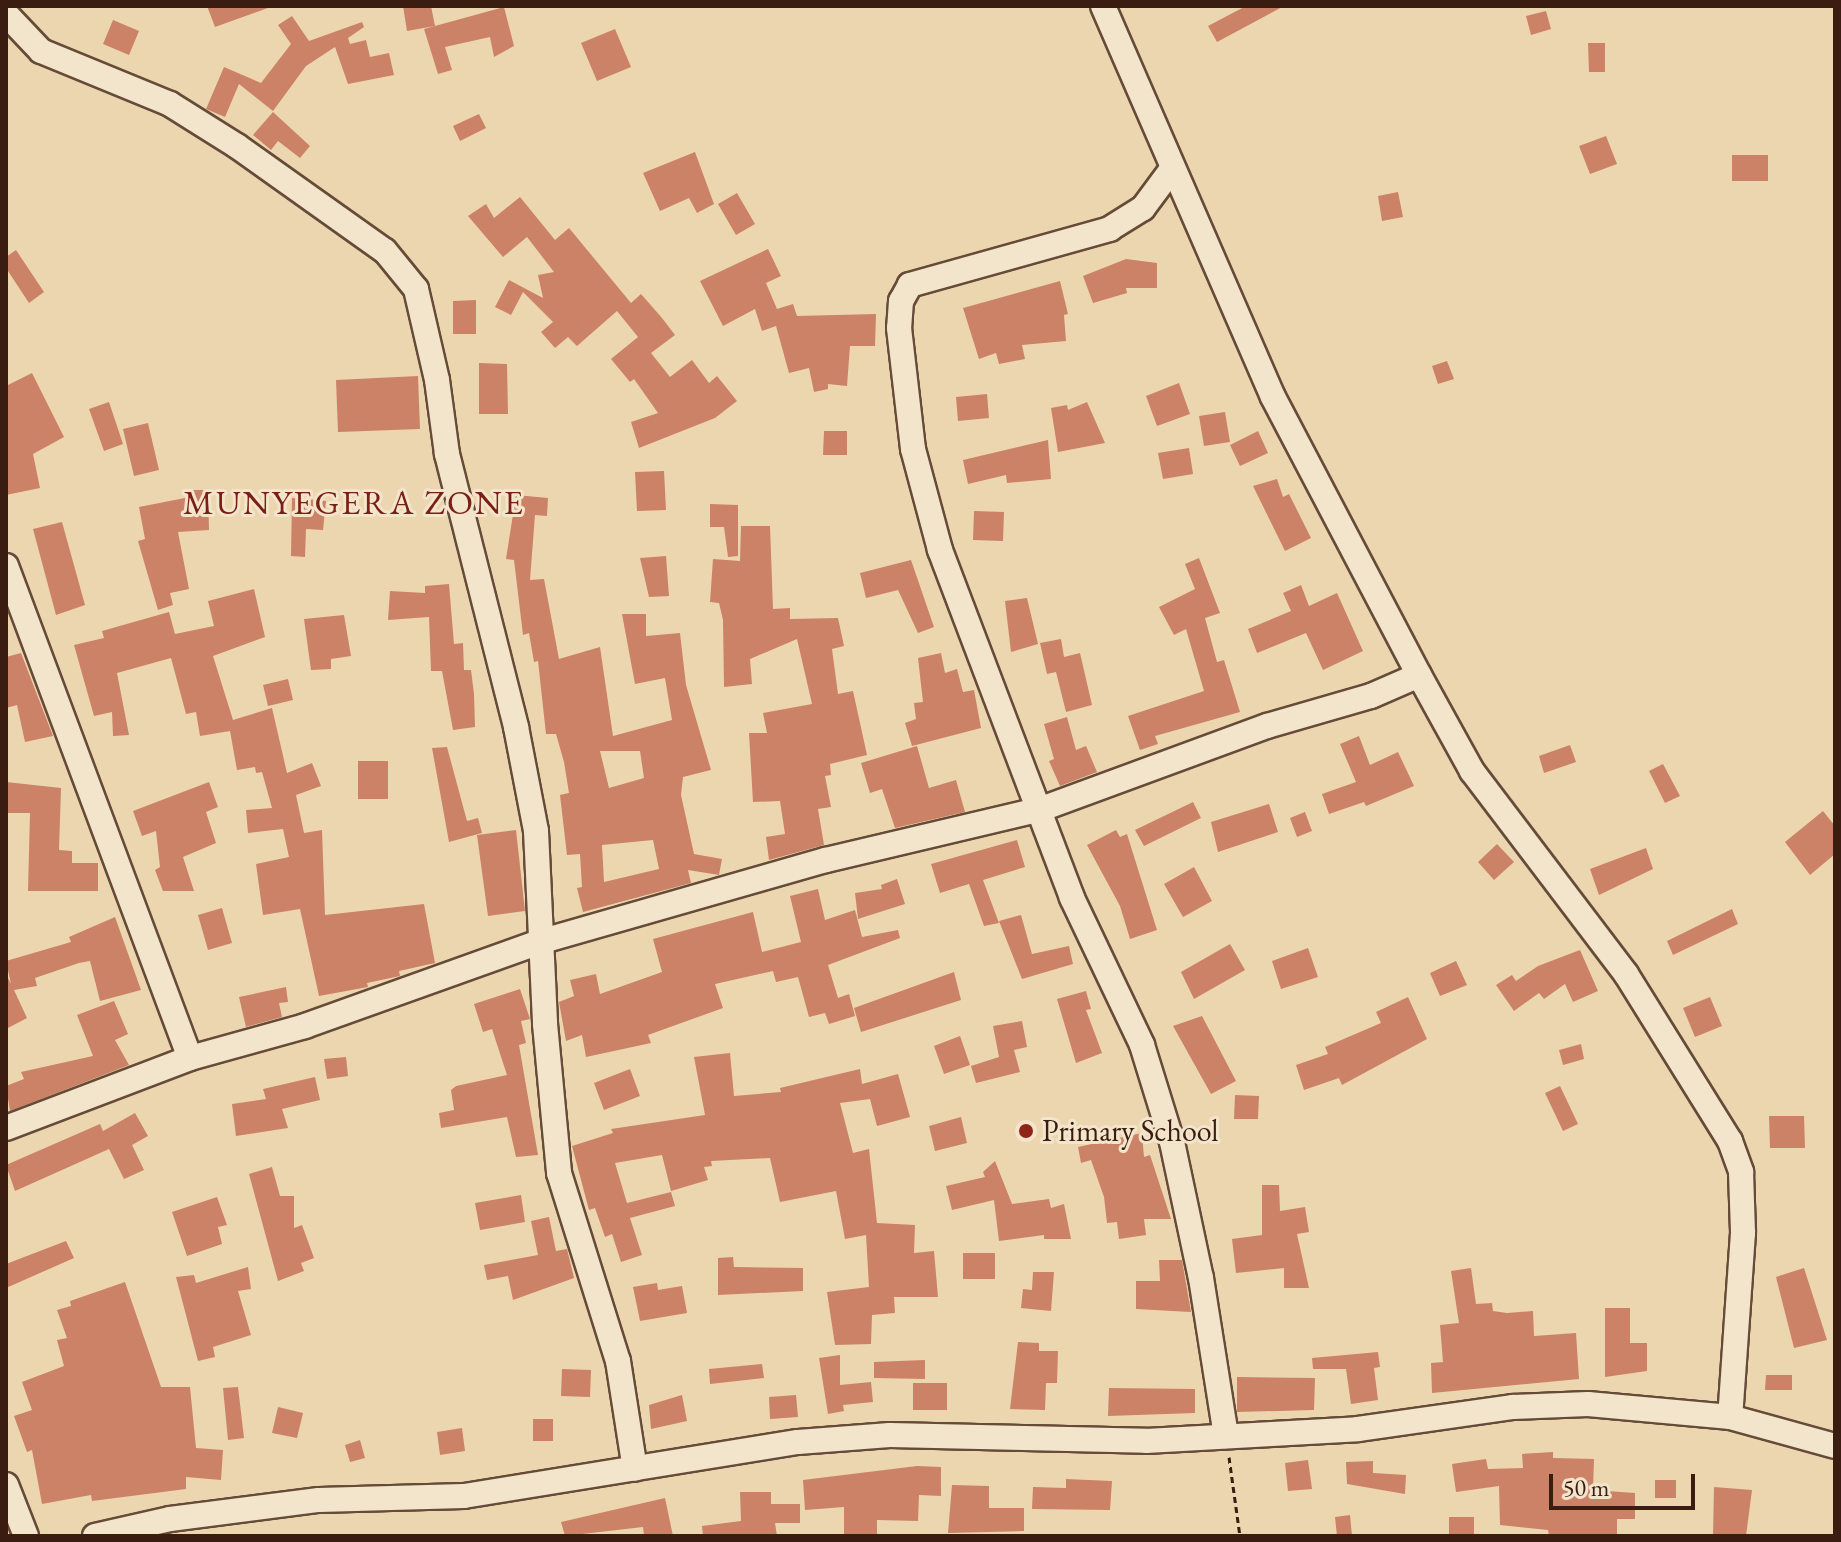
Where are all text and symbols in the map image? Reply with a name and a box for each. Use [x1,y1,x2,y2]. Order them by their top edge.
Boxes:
district label: MUNYEGERA ZONE [183,483,525,523]
place label: Primary School [1042,1113,1218,1149]
marker: Primary School [1017,1122,1035,1140]
scale bar [1553,1458,1699,1508]
text: 50 m [1563,1472,1610,1503]

